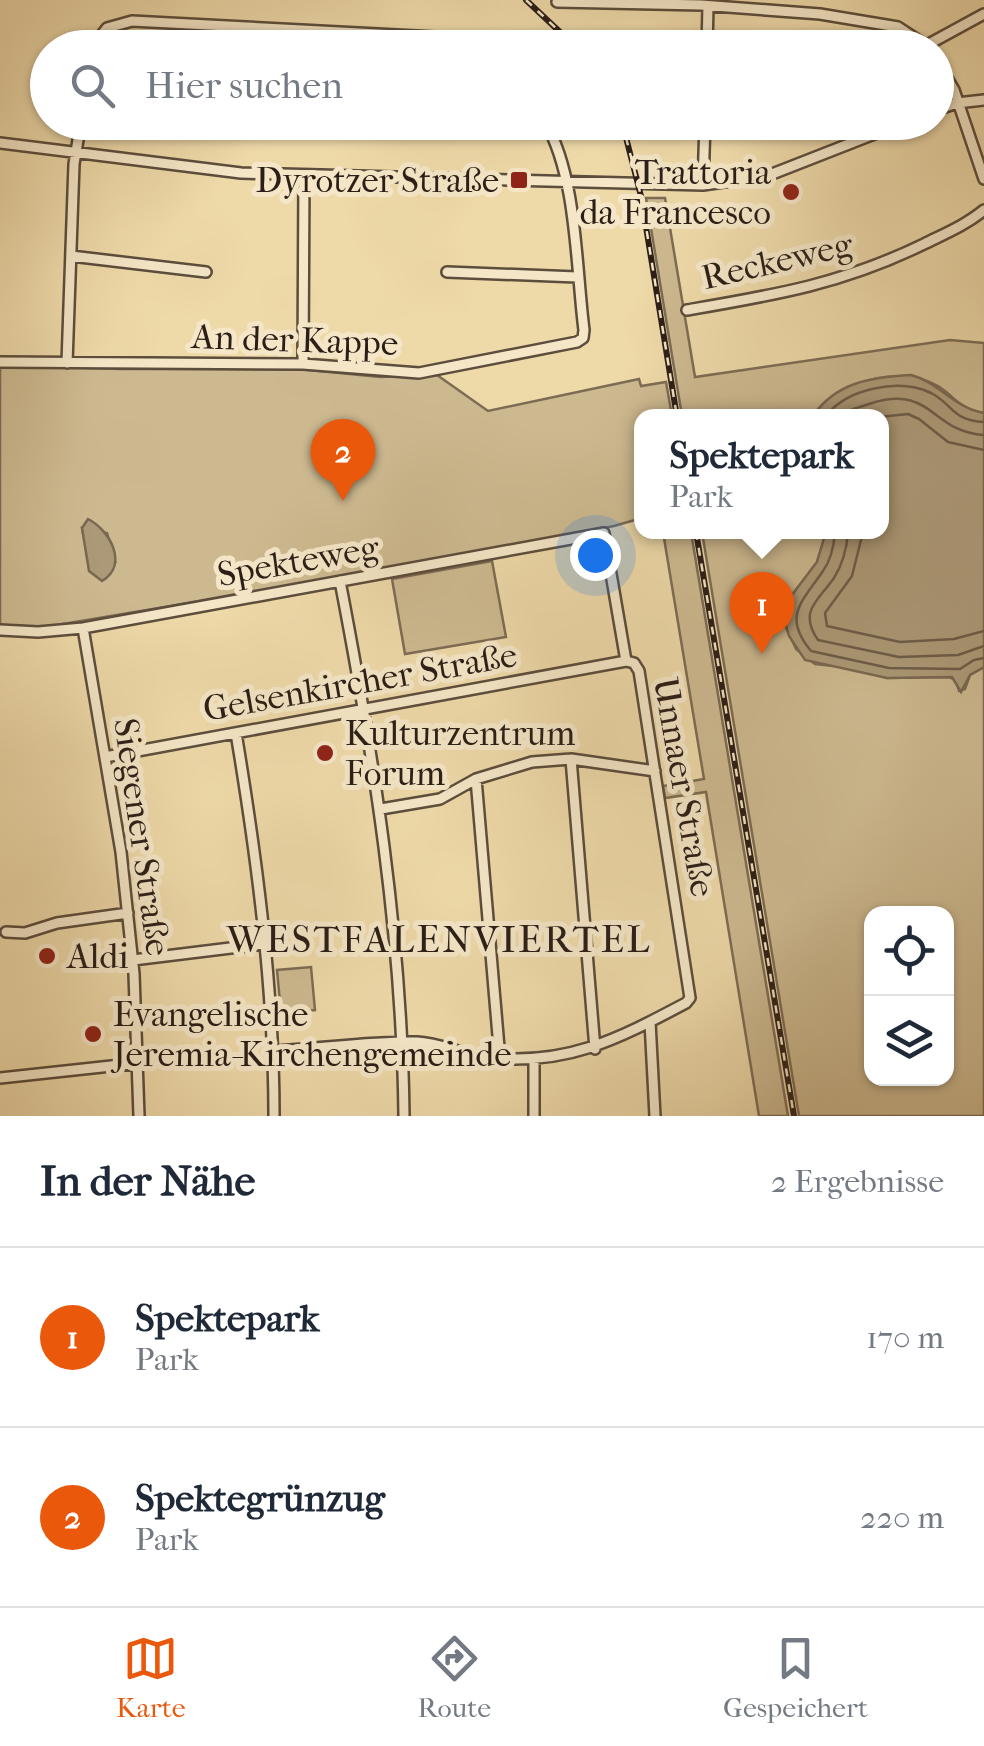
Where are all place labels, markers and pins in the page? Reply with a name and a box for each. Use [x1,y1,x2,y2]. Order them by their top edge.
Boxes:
place label: Trattoria da Francesco [579,152,772,233]
place label: Dyrotzer Straße [256,160,499,201]
marker: Dyrotzer Straße [508,169,530,191]
marker: Trattoria da Francesco [780,181,802,203]
pin: 2 [310,418,376,501]
pin: 1 [730,572,794,654]
place label: Kulturzentrum Forum [345,713,575,794]
marker: Kulturzentrum Forum [314,742,336,764]
place label: Aldi [65,936,129,977]
marker: Aldi [36,945,58,967]
place label: Evangelische Jeremia-Kirchengemeinde [110,994,512,1075]
marker: Evangelische Jeremia-Kirchengemeinde [82,1023,104,1045]

